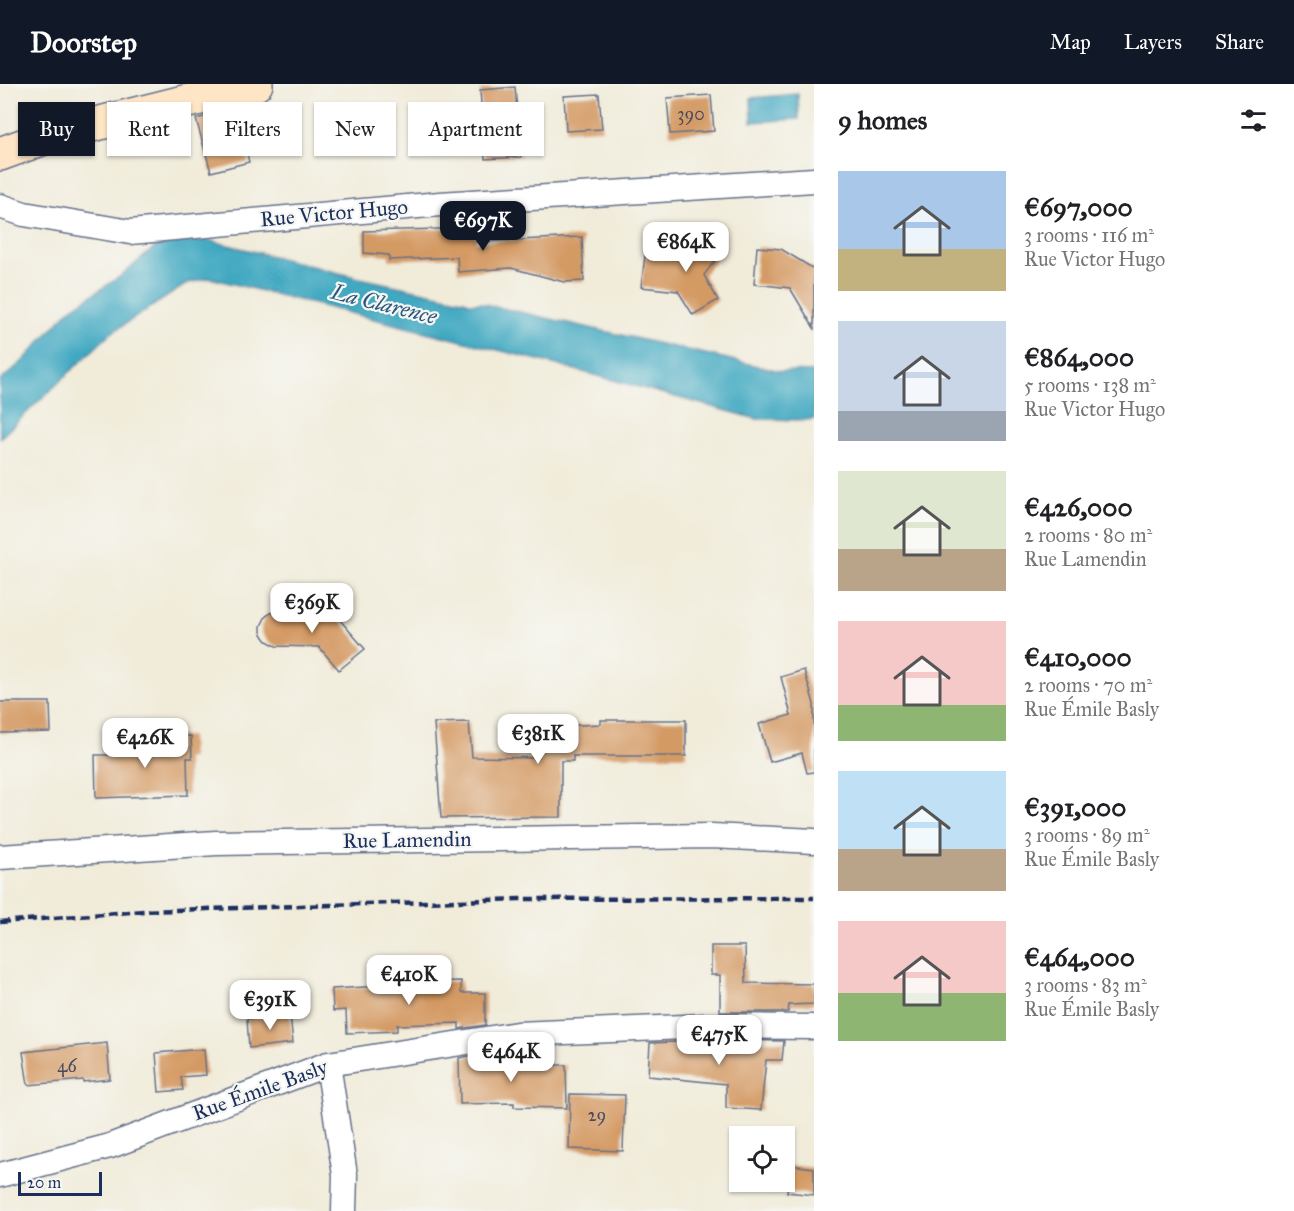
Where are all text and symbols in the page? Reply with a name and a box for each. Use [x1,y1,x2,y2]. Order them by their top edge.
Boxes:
text: Doorstep [30,25,137,60]
text: Map [1050,29,1091,55]
text: Layers [1124,29,1182,55]
text: Share [1215,29,1264,55]
chip: Buy [18,102,95,156]
chip: Rent [107,102,191,156]
chip: Filters [203,102,302,156]
chip: New [314,102,396,156]
chip: Apartment [408,102,544,156]
house number: 390 [677,103,705,125]
text: 9 homes [838,104,927,136]
icon: filters [1237,104,1270,137]
text: €697,000 [1024,191,1133,223]
street label: Rue Victor Hugo [259,194,409,232]
icon: home [886,195,958,267]
pin: €697K [441,201,525,252]
text: €697K [454,208,512,232]
pin: €864K [644,222,728,273]
text: 3 rooms · 116 m² [1024,223,1154,247]
text: €864K [657,229,715,253]
text: Rue Victor Hugo [1024,247,1165,271]
water label: La Clarence [328,278,440,330]
text: €864,000 [1024,341,1134,373]
icon: home [886,345,958,417]
text: 5 rooms · 138 m² [1024,373,1156,397]
text: Rue Victor Hugo [1024,397,1165,421]
text: €426,000 [1024,491,1133,523]
icon: home [886,495,958,567]
text: 2 rooms · 80 m² [1024,523,1152,547]
text: Rue Lamendin [1024,547,1147,571]
pin: €369K [270,583,354,634]
text: €369K [284,590,340,614]
text: €410,000 [1024,641,1132,673]
icon: home [886,645,958,717]
text: 2 rooms · 70 m² [1024,673,1152,697]
text: Rue Émile Basly [1024,697,1159,721]
pin: €381K [496,714,580,765]
pin: €426K [103,718,187,769]
text: €381K [512,721,564,745]
text: €426K [116,725,174,749]
text: €391,000 [1024,791,1126,823]
icon: home [886,795,958,867]
text: 3 rooms · 89 m² [1024,823,1149,847]
street label: Rue Lamendin [342,826,472,854]
text: Rue Émile Basly [1024,847,1159,871]
text: €464,000 [1024,941,1135,973]
icon: home [886,945,958,1017]
pin: €410K [367,955,451,1006]
text: €410K [381,962,437,986]
text: 3 rooms · 83 m² [1024,973,1147,997]
pin: €391K [228,980,312,1031]
text: €391K [244,987,296,1011]
text: Rue Émile Basly [1024,997,1159,1021]
pin: €475K [677,1015,761,1066]
text: €475K [691,1022,747,1046]
pin: €464K [469,1032,553,1083]
text: €464K [482,1039,540,1063]
street label: Rue Émile Basly [188,1052,332,1126]
house number: 46 [57,1055,77,1077]
house number: 29 [588,1104,606,1126]
map controls [729,1126,795,1192]
button: locate [729,1126,795,1192]
scale bar [18,1169,102,1196]
text: 20 m [27,1173,61,1192]

